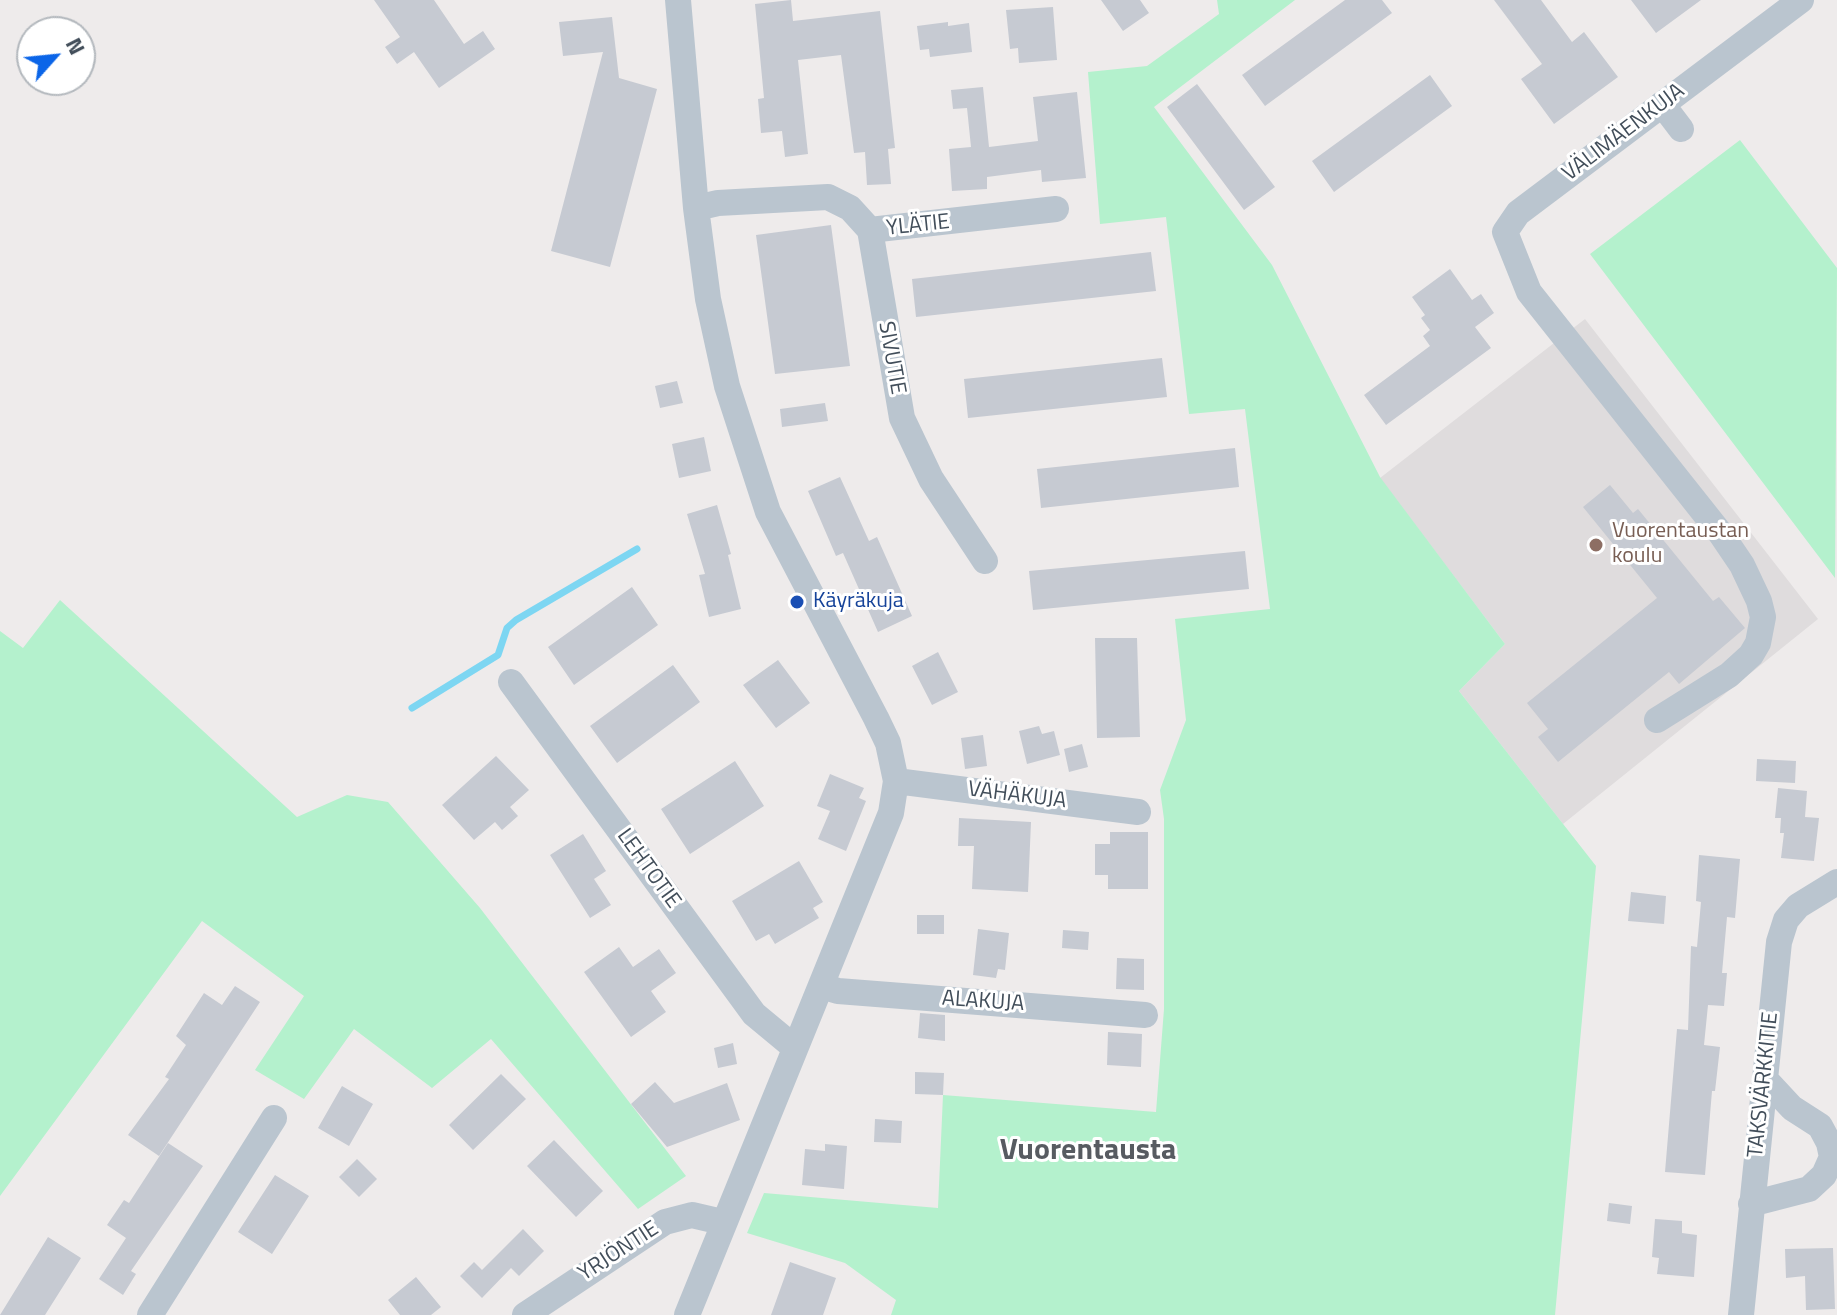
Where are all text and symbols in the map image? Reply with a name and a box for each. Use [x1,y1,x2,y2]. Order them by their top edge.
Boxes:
north arrow [16,16,96,96]
text: N [57,32,94,61]
street label: VÄLIMÄENKUJA [1558,79,1690,187]
street label: YLÄTIE [885,210,951,242]
street label: SIVUTIE [872,320,910,396]
place label: Vuorentaustan koulu [1612,519,1749,570]
marker: Vuorentaustan koulu [1587,536,1605,554]
place label: Käyräkuja [813,589,904,615]
marker: Käyräkuja [788,593,806,611]
street label: VÄHÄKUJA [966,777,1068,815]
street label: LEHTOTIE [610,824,686,914]
street label: ALAKUJA [941,986,1025,1018]
street label: TAKSVÄRKKITIE [1743,1011,1785,1159]
district label: Vuorentausta [1000,1134,1176,1170]
street label: YRJÖNTIE [574,1216,664,1288]

